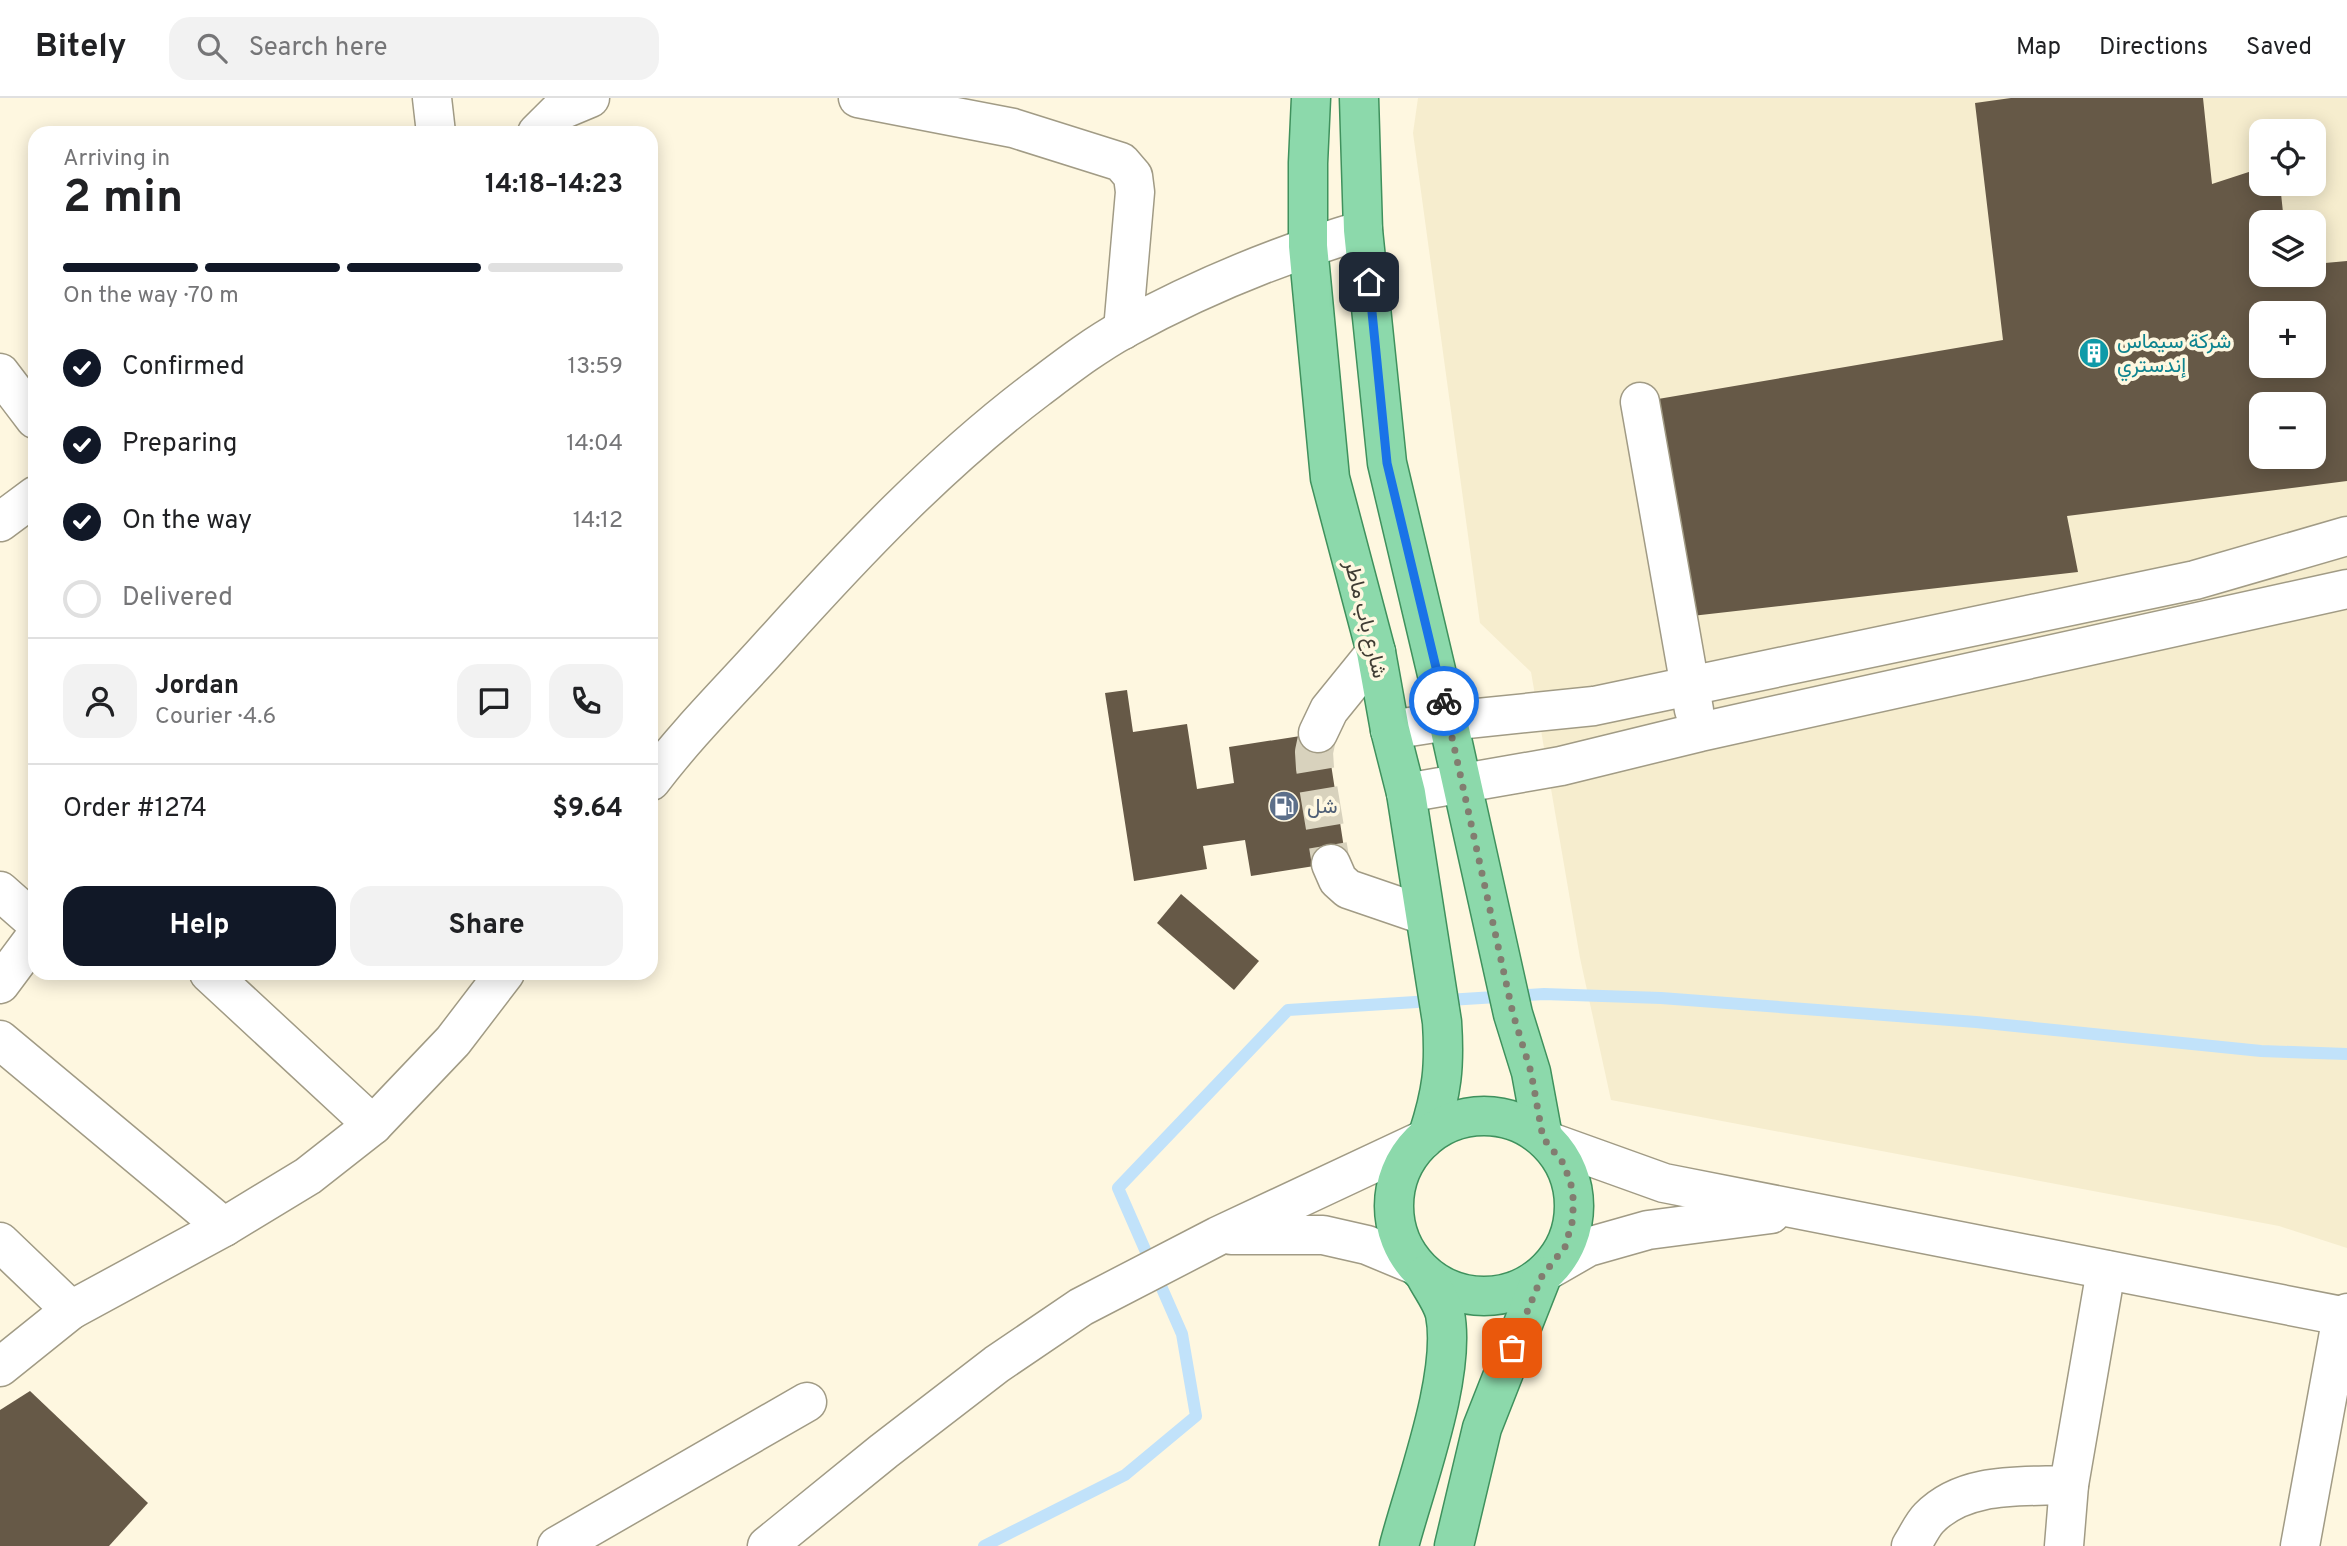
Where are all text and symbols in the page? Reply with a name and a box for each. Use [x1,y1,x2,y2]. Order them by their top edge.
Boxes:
search box [169,17,659,80]
text: Bitely [35,27,127,69]
icon: search [193,29,231,67]
text: Search here [249,32,388,65]
text: Map [2016,33,2061,63]
text: Directions [2099,33,2208,63]
text: Saved [2246,33,2312,63]
map controls [2249,119,2326,469]
button: locate [2249,119,2326,196]
text: Arriving in [63,145,170,174]
text: 14:18–14:23 [485,169,623,202]
text: 2 min [63,170,183,229]
button: layers [2249,210,2326,287]
pin [1339,252,1399,312]
icon: home [1350,263,1388,301]
text: On the way · 70 m [63,282,239,311]
button: + [2249,301,2326,378]
place label: شركة سيماس إندستري [2117,329,2231,382]
building icon: شركة سيماس إندستري [2077,336,2111,370]
icon: check [63,349,101,387]
text: Confirmed [122,351,245,384]
text: 13:59 [568,353,623,382]
button: − [2249,392,2326,469]
icon: check [63,426,101,464]
text: Preparing [122,428,237,461]
text: 14:04 [566,430,623,459]
icon: check [63,503,101,541]
text: On the way [122,505,252,538]
text: 14:12 [573,507,623,536]
street label: شارع باب ماطر [1337,557,1392,681]
text: Delivered [122,582,233,615]
button: person [63,664,137,738]
button: chat [457,664,531,738]
button: phone [549,664,623,738]
courier [1409,666,1479,736]
text: Jordan [155,670,239,703]
icon: bike [1425,682,1463,720]
text: Courier · 4.6 [155,703,276,732]
fuel station icon: شل [1267,789,1301,823]
text: Order #1274 [63,793,207,826]
text: $9.64 [552,793,623,826]
place label: شل [1307,794,1338,821]
button: Help [63,886,336,966]
button: Share [350,886,623,966]
pin [1482,1318,1542,1378]
icon: bag [1493,1329,1531,1367]

